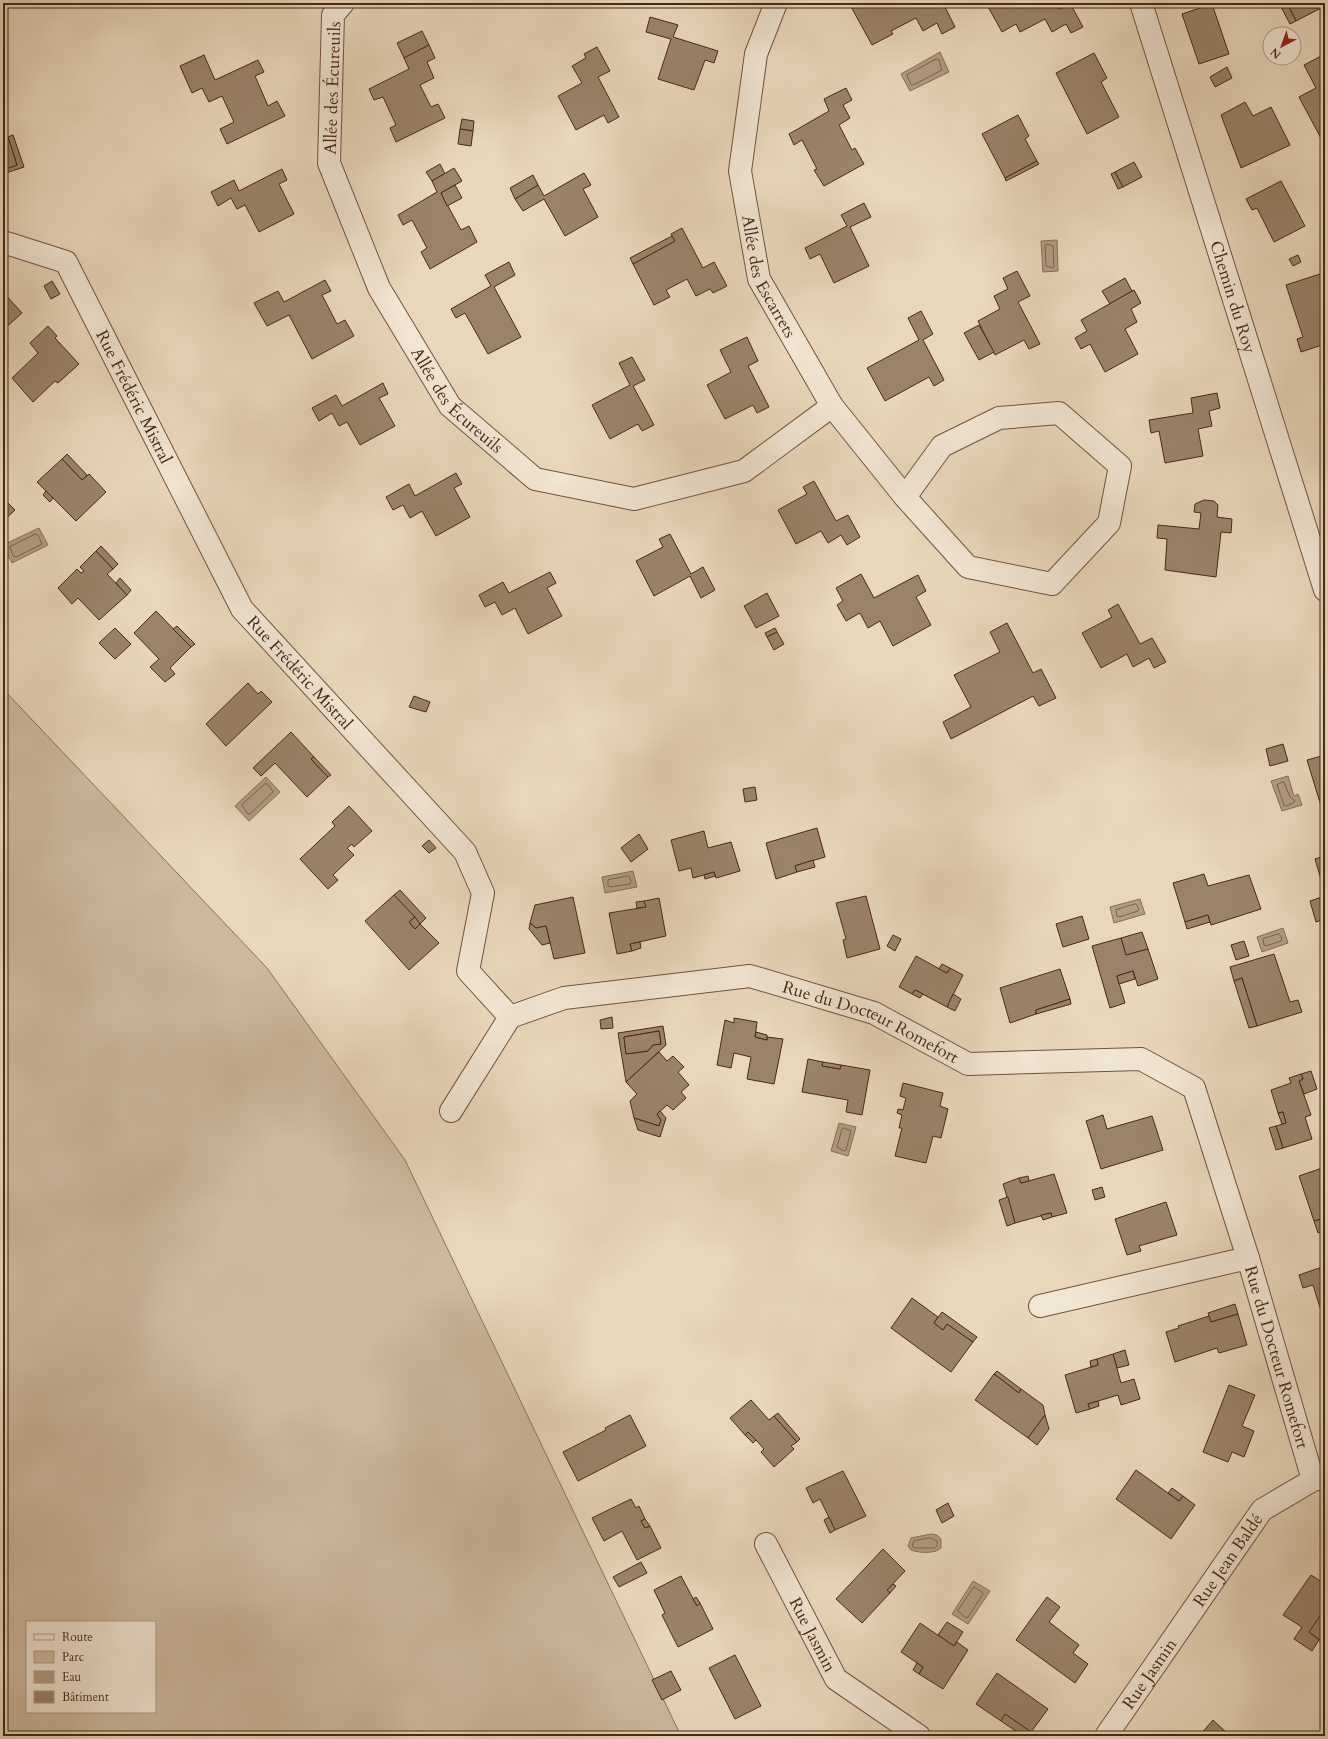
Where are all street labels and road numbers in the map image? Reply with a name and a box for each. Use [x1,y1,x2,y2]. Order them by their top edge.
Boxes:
street label: Allée des Écureuils [319,21,346,155]
street label: Allée des Escarrets [736,213,801,342]
street label: Chemin du Roy [1204,238,1261,356]
street label: Rue Frédéric Mistral [90,326,178,468]
street label: Allée des Écureuils [405,343,508,459]
street label: Rue Frédéric Mistral [242,611,358,735]
street label: Rue du Docteur Romefort [780,975,963,1069]
street label: Rue du Docteur Romefort [1239,1263,1314,1452]
street label: Rue Jean Baldé [1188,1509,1268,1611]
street label: Rue Jasmin [784,1593,842,1676]
street label: Rue Jasmin [1117,1634,1182,1714]

